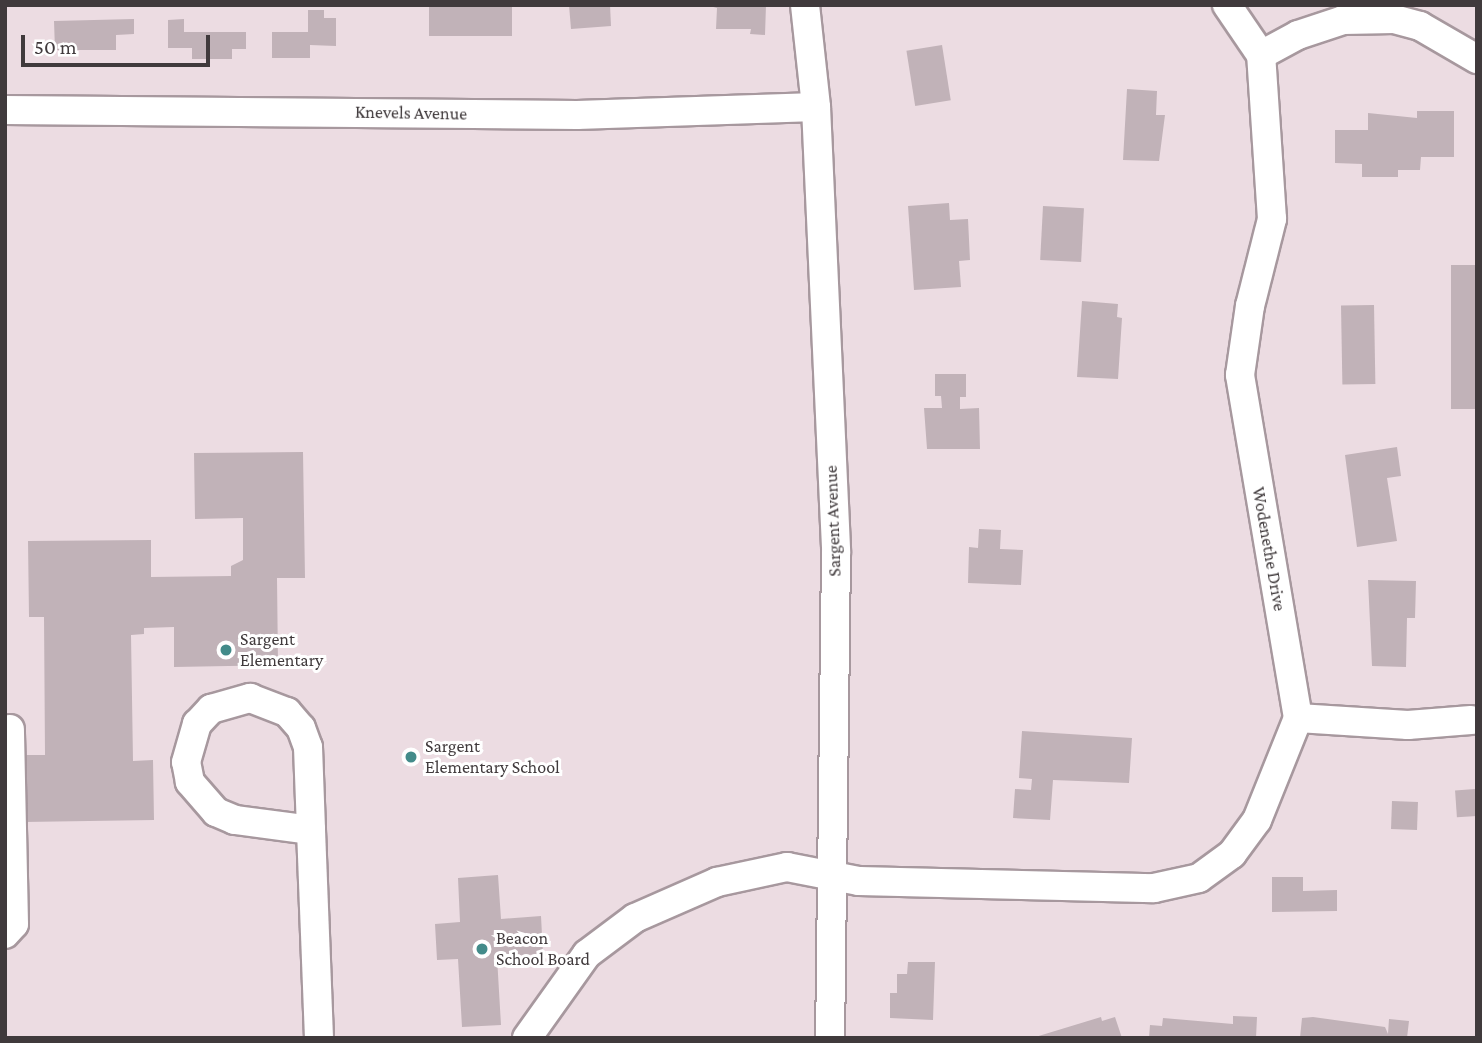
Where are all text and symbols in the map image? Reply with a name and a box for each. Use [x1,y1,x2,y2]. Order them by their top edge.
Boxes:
scale bar [24,21,214,65]
text: 50 m [34,35,77,59]
street label: Knevels Avenue [355,101,467,125]
street label: Sargent Avenue [820,465,846,577]
street label: Wodenethe Drive [1247,485,1291,613]
place label: Sargent Elementary [240,629,323,672]
marker: Sargent Elementary [218,642,234,658]
place label: Sargent Elementary School [425,736,560,778]
marker: Sargent Elementary School [403,749,419,765]
place label: Beacon School Board [496,928,590,970]
marker: Beacon School Board [474,941,490,957]

